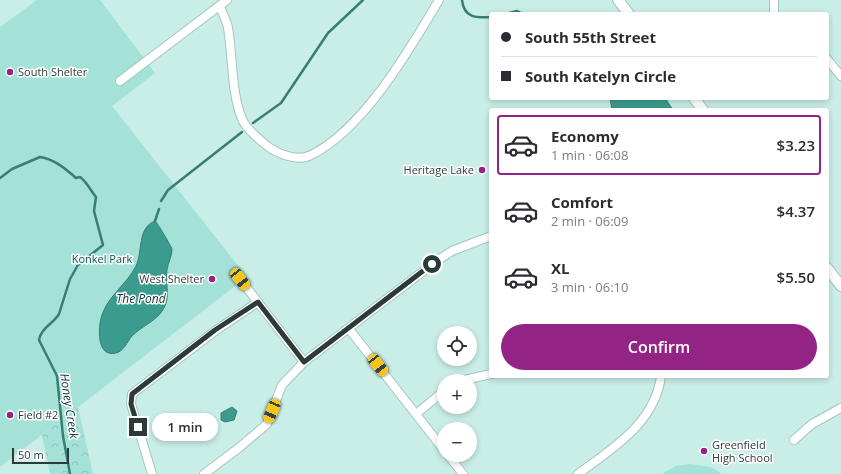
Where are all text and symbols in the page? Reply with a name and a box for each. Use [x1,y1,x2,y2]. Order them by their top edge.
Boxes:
text: South 55th Street [525,27,656,47]
place label: South Shelter [18,64,88,79]
text: South Katelyn Circle [525,66,676,86]
marker: South Shelter [5,67,15,77]
text: Economy [551,126,619,146]
icon: car [503,127,539,163]
text: $3.23 [777,135,815,155]
text: 1 min · 06:08 [551,146,628,164]
place label: Heritage Lake [404,162,474,177]
marker: Heritage Lake [477,165,487,175]
text: Comfort [551,192,613,212]
icon: car [503,193,539,229]
text: $4.37 [777,201,815,221]
text: 2 min · 06:09 [551,212,628,230]
park label: Konkel Park [72,251,133,266]
route start [423,255,441,273]
text: XL [551,258,569,278]
icon: car [503,259,539,295]
car [228,266,252,292]
text: $5.50 [777,267,815,287]
place label: West Shelter [139,271,204,286]
marker: West Shelter [207,274,217,284]
text: 3 min · 06:10 [551,278,628,296]
water label: The Pond [116,290,167,307]
button: Confirm [501,324,817,370]
map controls [437,326,477,462]
button: locate [437,326,477,366]
car [366,352,390,378]
water label: Honey Creek [56,372,83,441]
button: + [437,374,477,414]
car [262,398,282,424]
place label: Field #2 [18,407,58,422]
marker: Field #2 [5,410,15,420]
callout: 1 min [152,413,218,441]
route end [129,418,147,436]
text: 1 min [167,418,203,436]
button: − [437,422,477,462]
place label: Greenfield High School [712,437,773,465]
scale bar [12,446,69,465]
marker: Greenfield High School [699,446,709,456]
text: 50 m [18,447,44,462]

